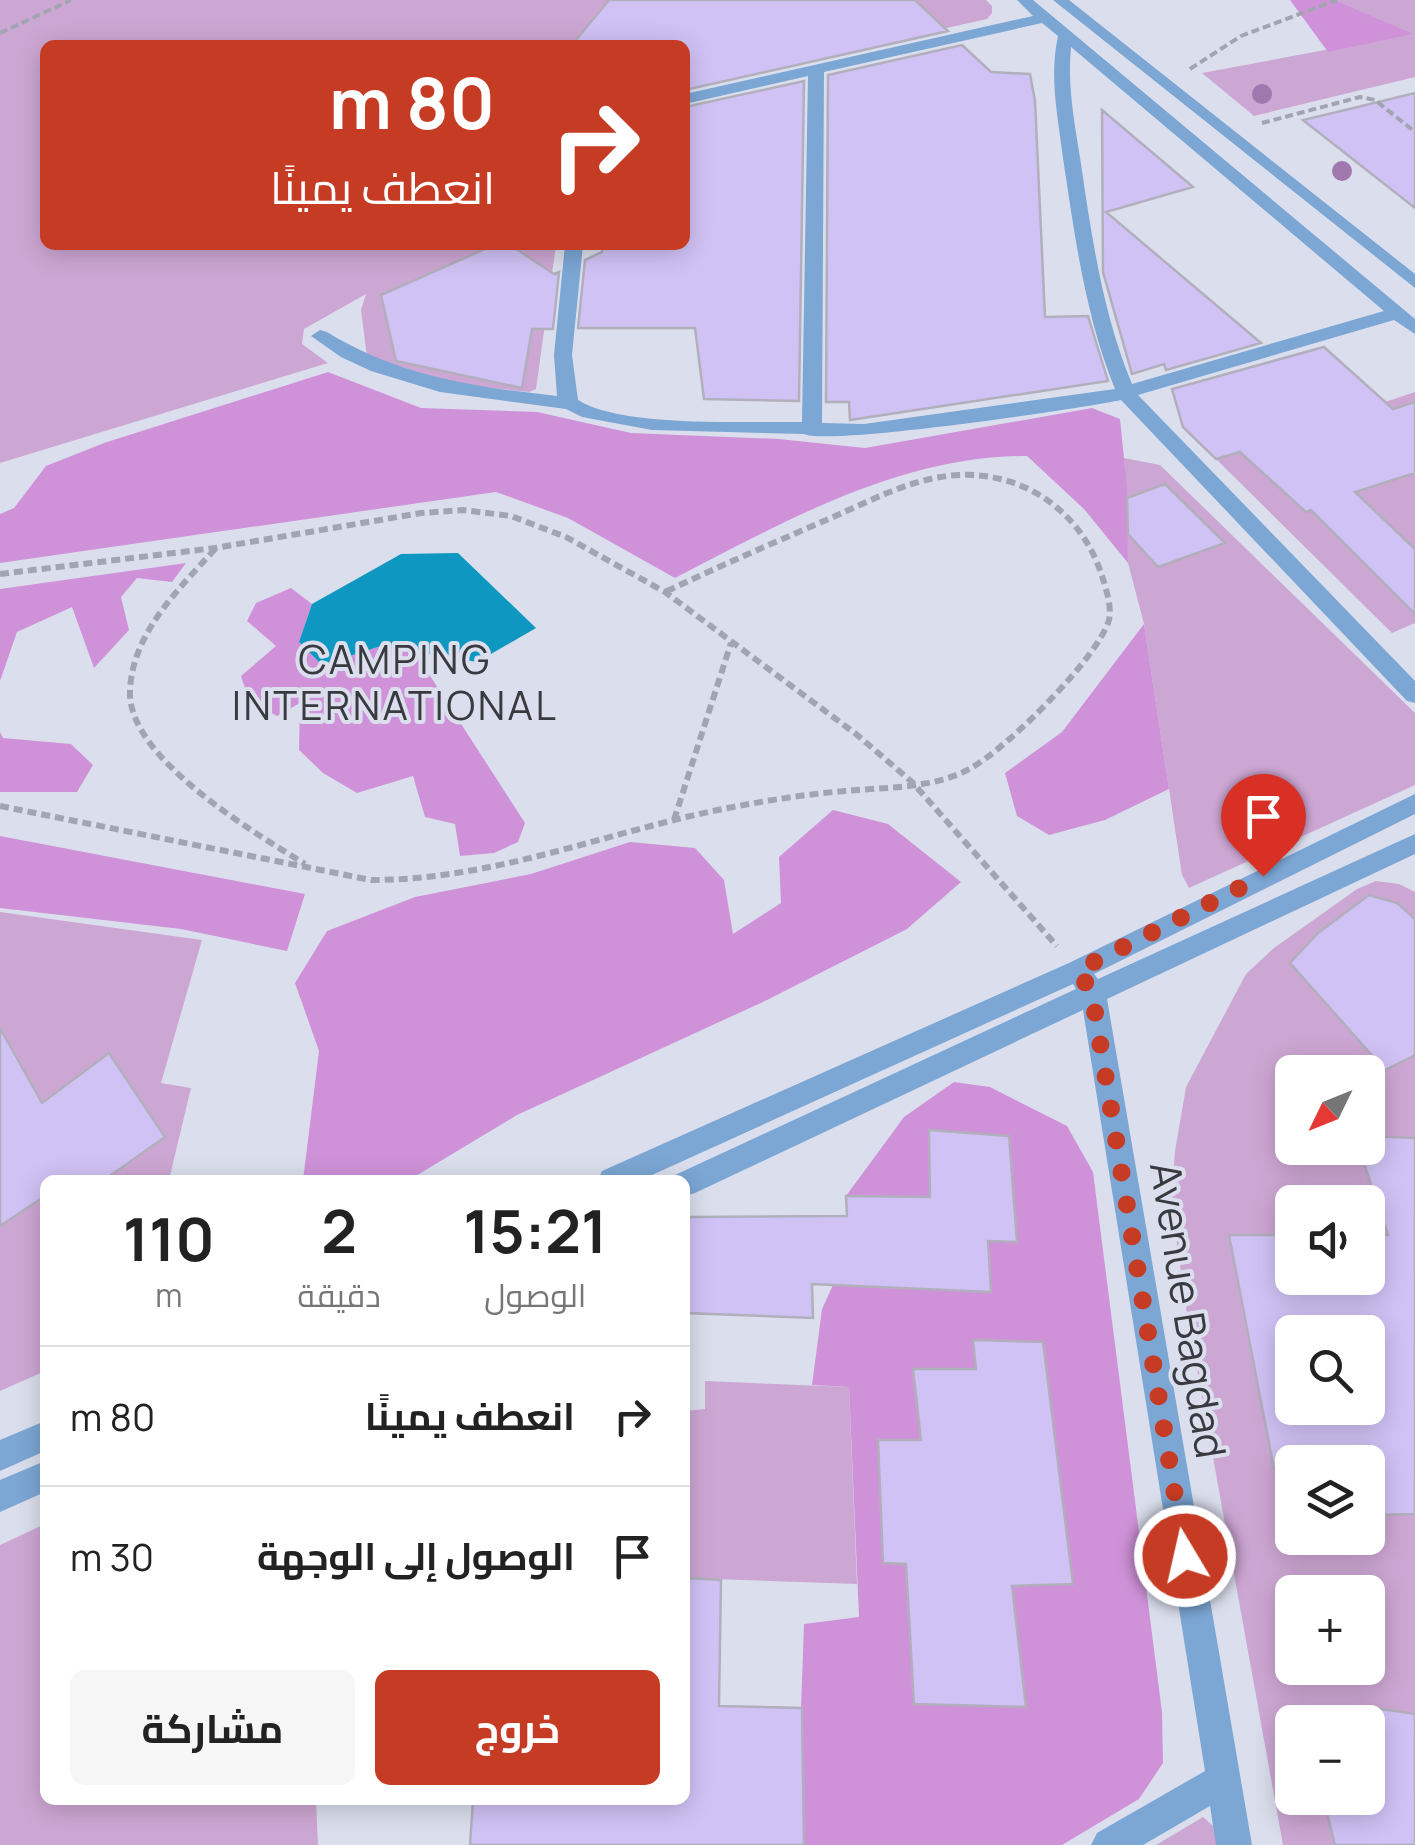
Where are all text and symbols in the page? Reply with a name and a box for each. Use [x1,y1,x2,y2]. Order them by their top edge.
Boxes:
text: 80 m [329,54,495,150]
icon: right [530,80,660,210]
text: انعطف يمينًا [270,156,495,218]
district label: CAMPING INTERNATIONAL [232,631,558,732]
pin [1221,774,1306,877]
icon: arrive [1236,789,1291,844]
north arrow [1275,1055,1385,1165]
map controls [1275,1055,1385,1815]
street label: Avenue Bagdad [1137,1158,1241,1462]
button: sound [1275,1185,1385,1295]
text: 2 [321,1189,357,1271]
text: 15:21 [463,1189,607,1271]
text: 110 [123,1197,215,1279]
text: m [155,1273,182,1317]
text: دقيقة [297,1273,381,1317]
text: الوصول [484,1273,586,1317]
button: search [1275,1315,1385,1425]
text: انعطف يمينًا [365,1389,575,1441]
icon: right [605,1389,660,1444]
text: 80 m [70,1390,155,1442]
button: layers [1275,1445,1385,1555]
position arrow [1133,1504,1237,1608]
text: الوصول إلى الوجهة [257,1529,575,1581]
icon: arrive [605,1529,660,1584]
text: 30 m [70,1530,154,1582]
button: + [1275,1575,1385,1685]
button: مشاركة [70,1670,355,1785]
button: خروج [375,1670,660,1785]
button: − [1275,1705,1385,1815]

